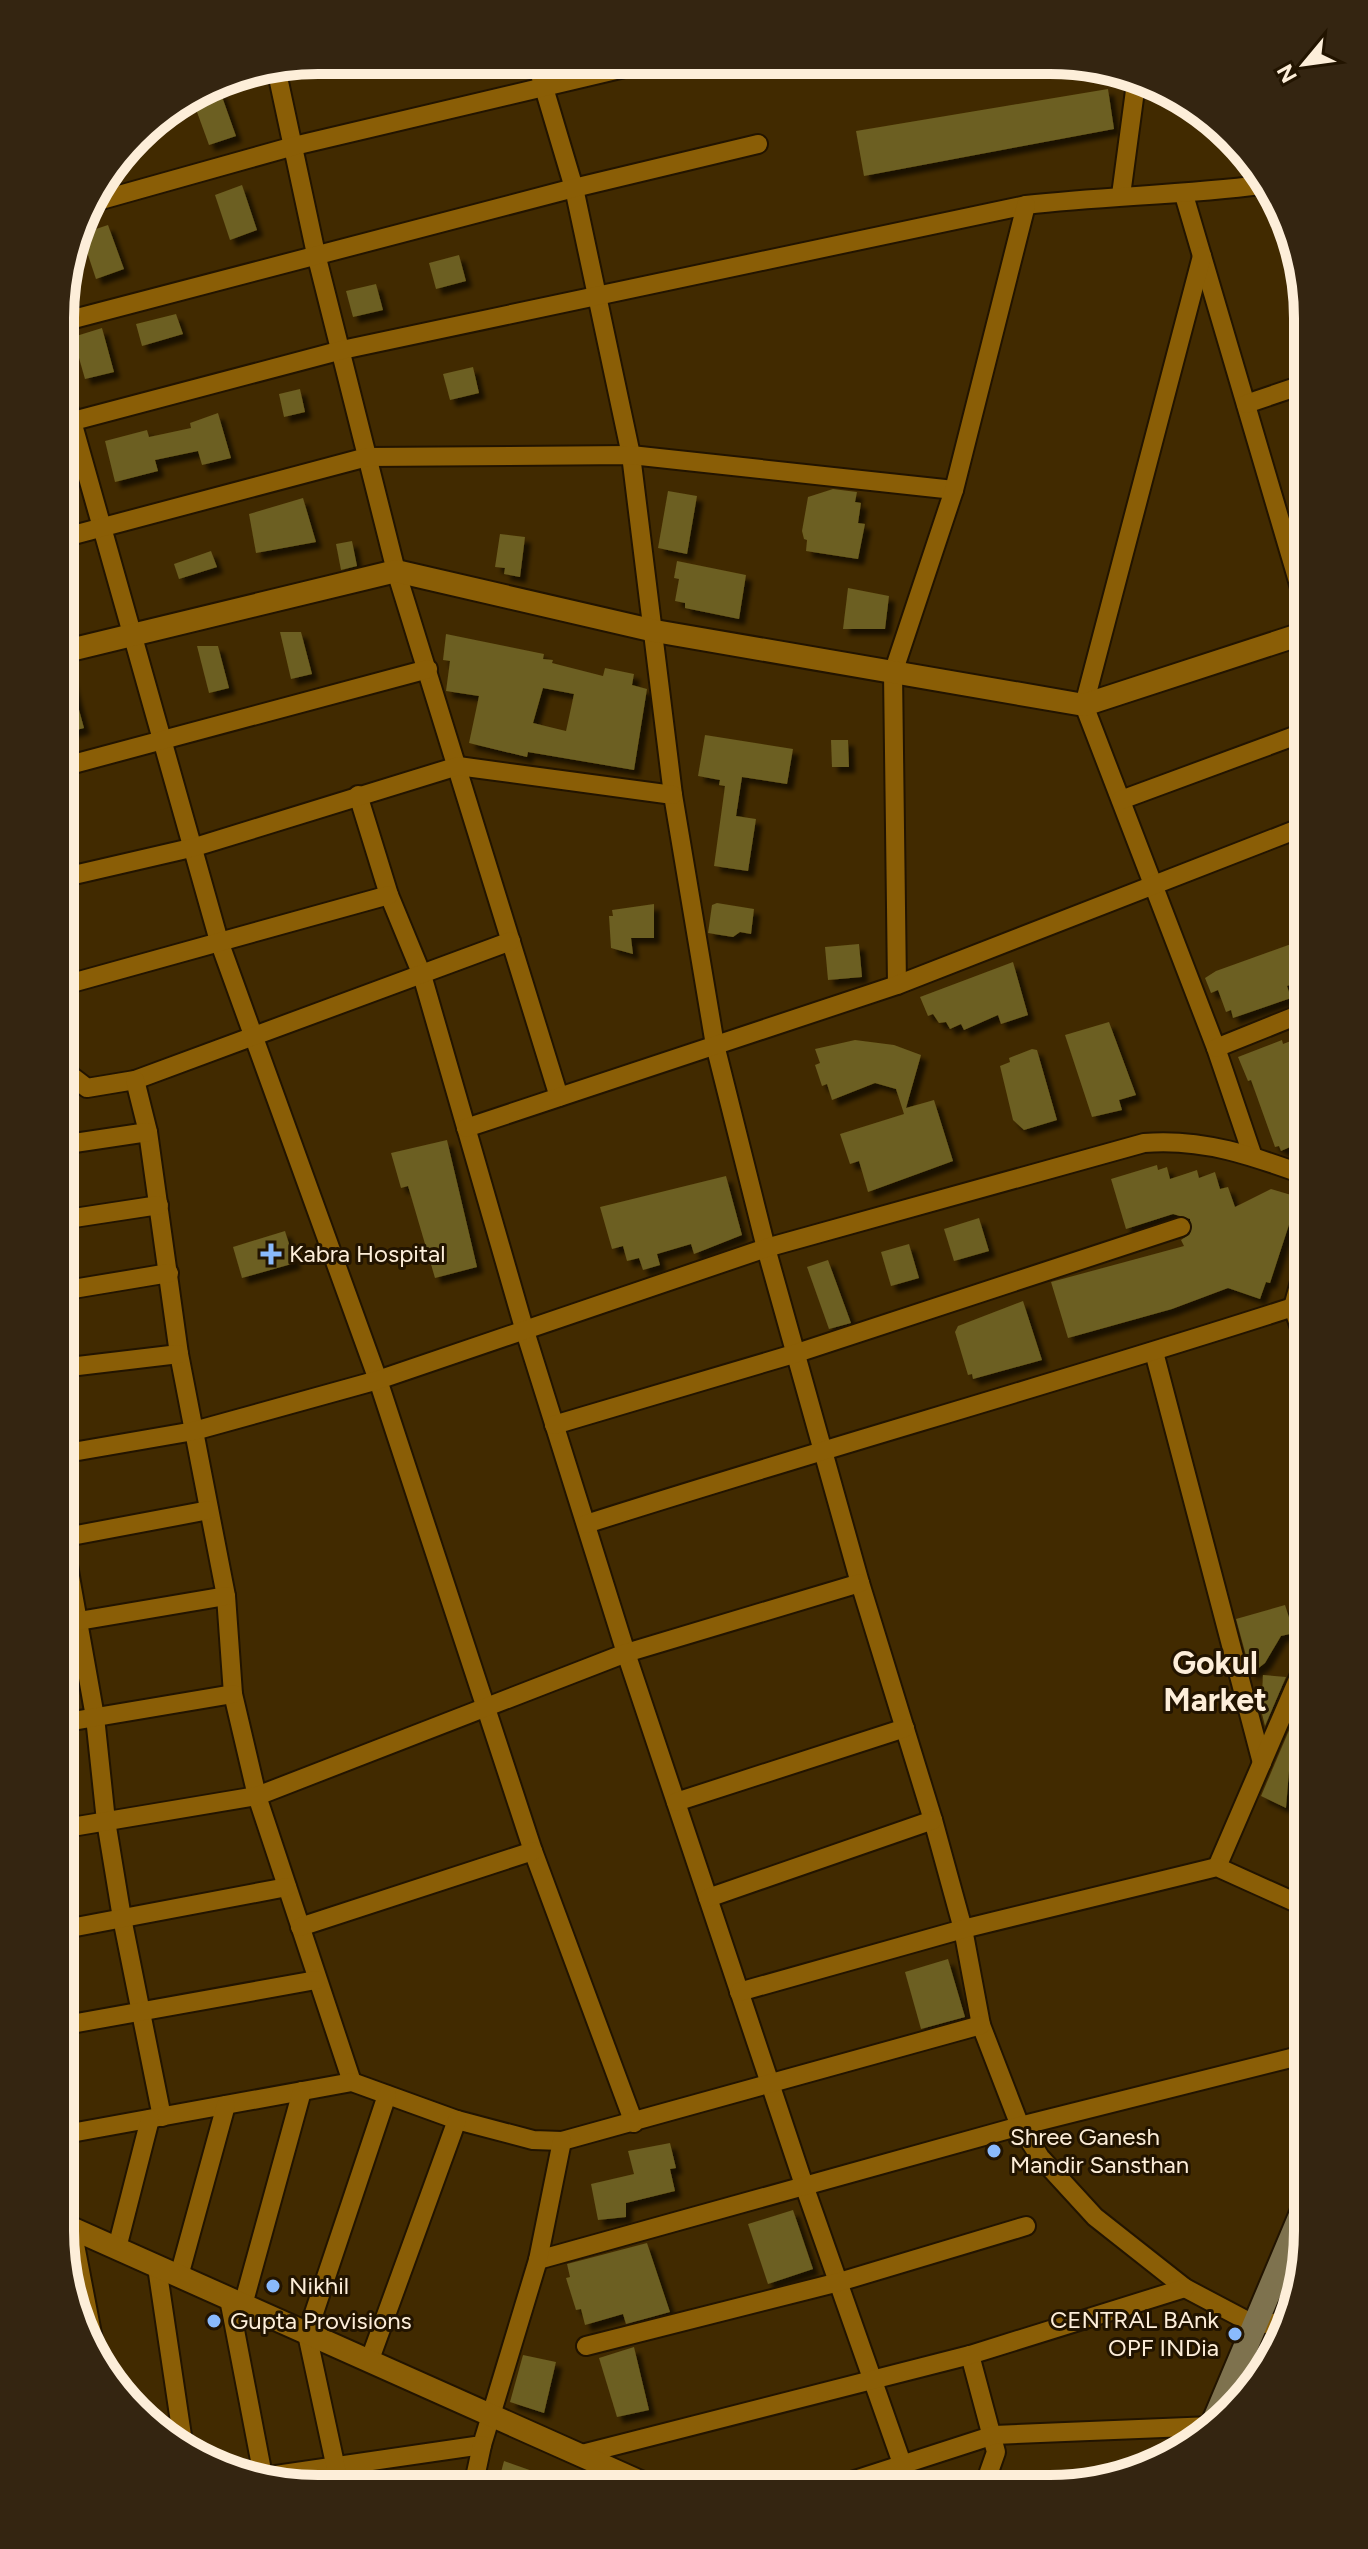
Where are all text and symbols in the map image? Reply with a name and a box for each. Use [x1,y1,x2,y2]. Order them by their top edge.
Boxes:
north arrow [1264,24,1344,104]
text: N [1271,59,1303,87]
place label: Kabra Hospital [289,1239,445,1268]
marker: Kabra Hospital [260,1243,282,1265]
district label: Gokul Market [1163,1644,1267,1719]
place label: Shree Ganesh Mandir Sansthan [1010,2122,1189,2179]
marker: Shree Ganesh Mandir Sansthan [985,2142,1003,2160]
place label: Nikhil [289,2271,349,2300]
marker: Nikhil [264,2277,282,2295]
place label: CENTRAL BAnk OPF INDia [1050,2305,1219,2362]
place label: Gupta Provisions [230,2306,412,2335]
marker: Gupta Provisions [205,2312,223,2330]
marker: CENTRAL BAnk OPF INDia [1226,2325,1244,2343]

